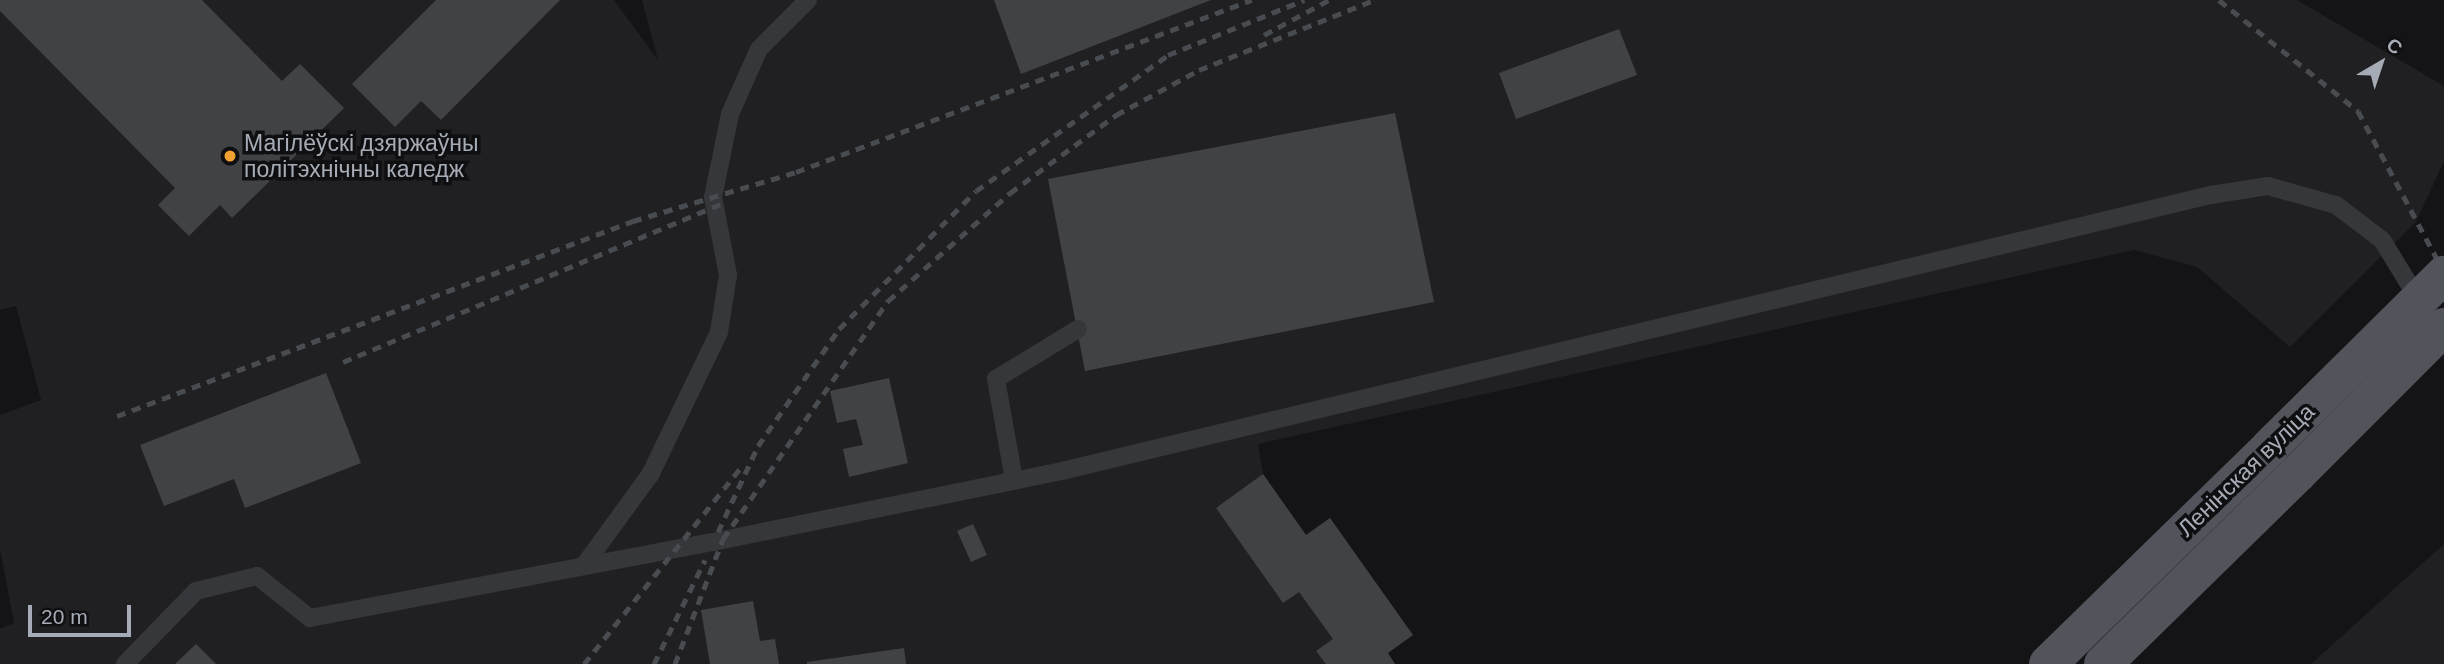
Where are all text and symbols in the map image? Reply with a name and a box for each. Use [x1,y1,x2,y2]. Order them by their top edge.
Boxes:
north arrow [2346,28,2416,98]
text: С [2383,34,2406,59]
place label: Магілёўскі дзяржаўны політэхнічны каледж [244,129,479,183]
marker: Магілёўскі дзяржаўны політэхнічны каледж [222,148,238,164]
street label: Ленінская вуліца [2172,398,2320,542]
scale bar [32,590,135,634]
text: 20 m [41,605,88,628]

